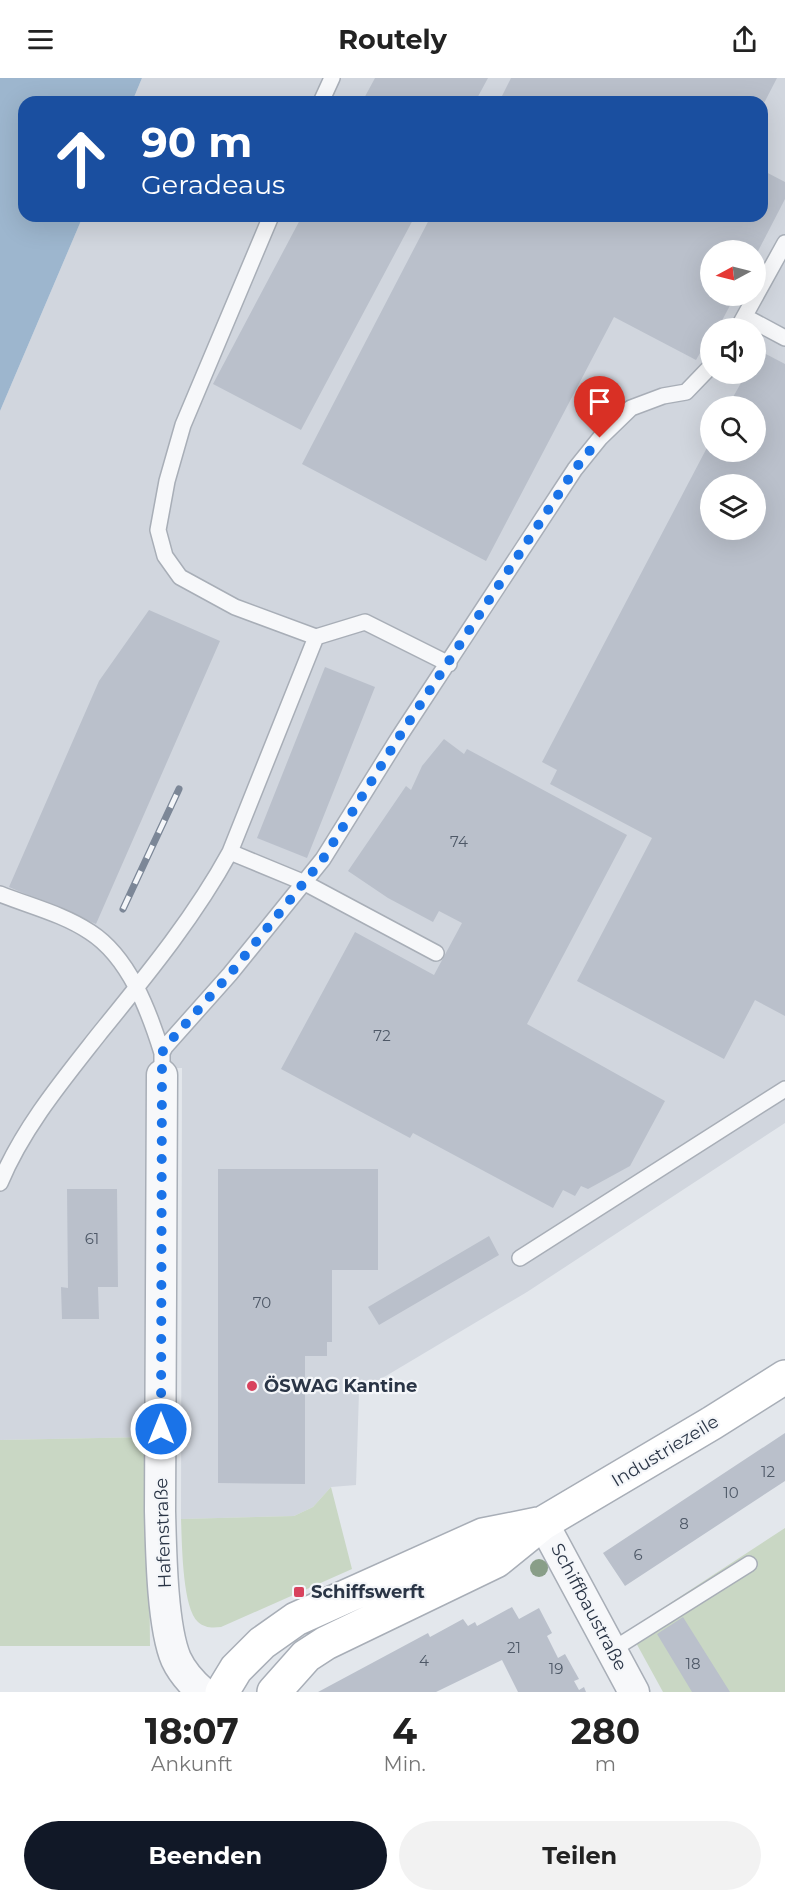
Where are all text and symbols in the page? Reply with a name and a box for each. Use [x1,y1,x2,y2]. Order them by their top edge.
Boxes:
icon: menu [24,23,57,56]
text: Routely [338,23,447,56]
icon: share [728,23,761,56]
text: 90 m [141,116,252,168]
icon: ahead [42,120,120,198]
text: Geradeaus [141,168,285,201]
north arrow [700,240,766,306]
map controls [700,240,766,540]
button: sound [700,318,766,384]
pin [574,376,625,438]
icon: arrive [583,385,616,418]
button: search [700,396,766,462]
button: layers [700,474,766,540]
house number: 74 [450,832,468,851]
house number: 72 [373,1026,391,1045]
house number: 61 [85,1229,99,1248]
house number: 70 [253,1293,271,1312]
place label: ÖSWAG Kantine [264,1375,417,1397]
marker: ÖSWAG Kantine [245,1379,259,1393]
position arrow [129,1397,193,1461]
street label: Industriezeile [607,1410,723,1492]
house number: 12 [761,1462,775,1481]
street label: Hafenstraße [150,1477,176,1589]
house number: 10 [723,1483,739,1502]
house number: 8 [679,1514,689,1533]
street label: Schiffbaustraße [546,1539,632,1675]
house number: 6 [633,1545,643,1564]
place label: Schiffswerft [311,1581,425,1603]
marker: Schiffswerft [292,1585,306,1599]
house number: 21 [507,1638,521,1657]
house number: 4 [419,1651,429,1670]
house number: 18 [686,1654,701,1673]
house number: 19 [549,1659,563,1678]
text: 18:07 [145,1709,239,1753]
text: 4 [392,1709,417,1753]
text: 280 [571,1709,640,1753]
text: Ankunft [151,1752,233,1776]
text: Min. [384,1752,426,1776]
text: m [595,1752,616,1776]
button: Beenden [24,1821,387,1890]
button: Teilen [399,1821,761,1890]

